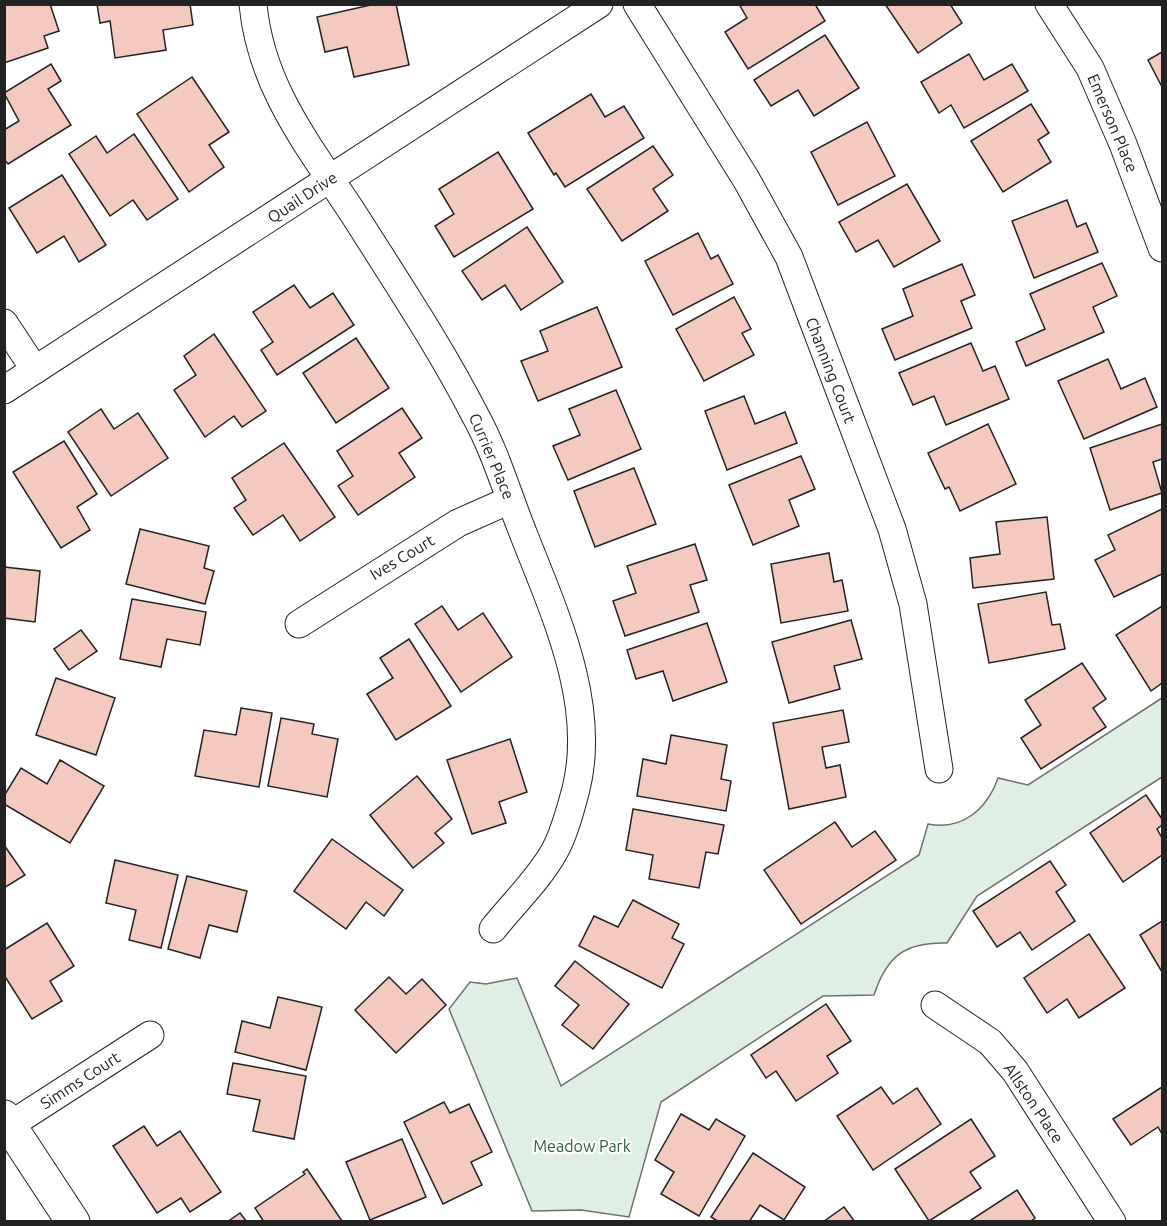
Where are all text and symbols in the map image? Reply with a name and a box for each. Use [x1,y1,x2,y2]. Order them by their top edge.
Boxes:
street label: Emerson Place [1084,71,1142,175]
street label: Quail Drive [264,168,340,226]
street label: Channing Court [803,315,860,426]
street label: Currier Place [466,410,518,502]
street label: Ives Court [367,530,438,583]
street label: Simms Court [37,1047,124,1112]
street label: Allston Place [1001,1060,1067,1146]
park label: Meadow Park [533,1137,631,1155]

